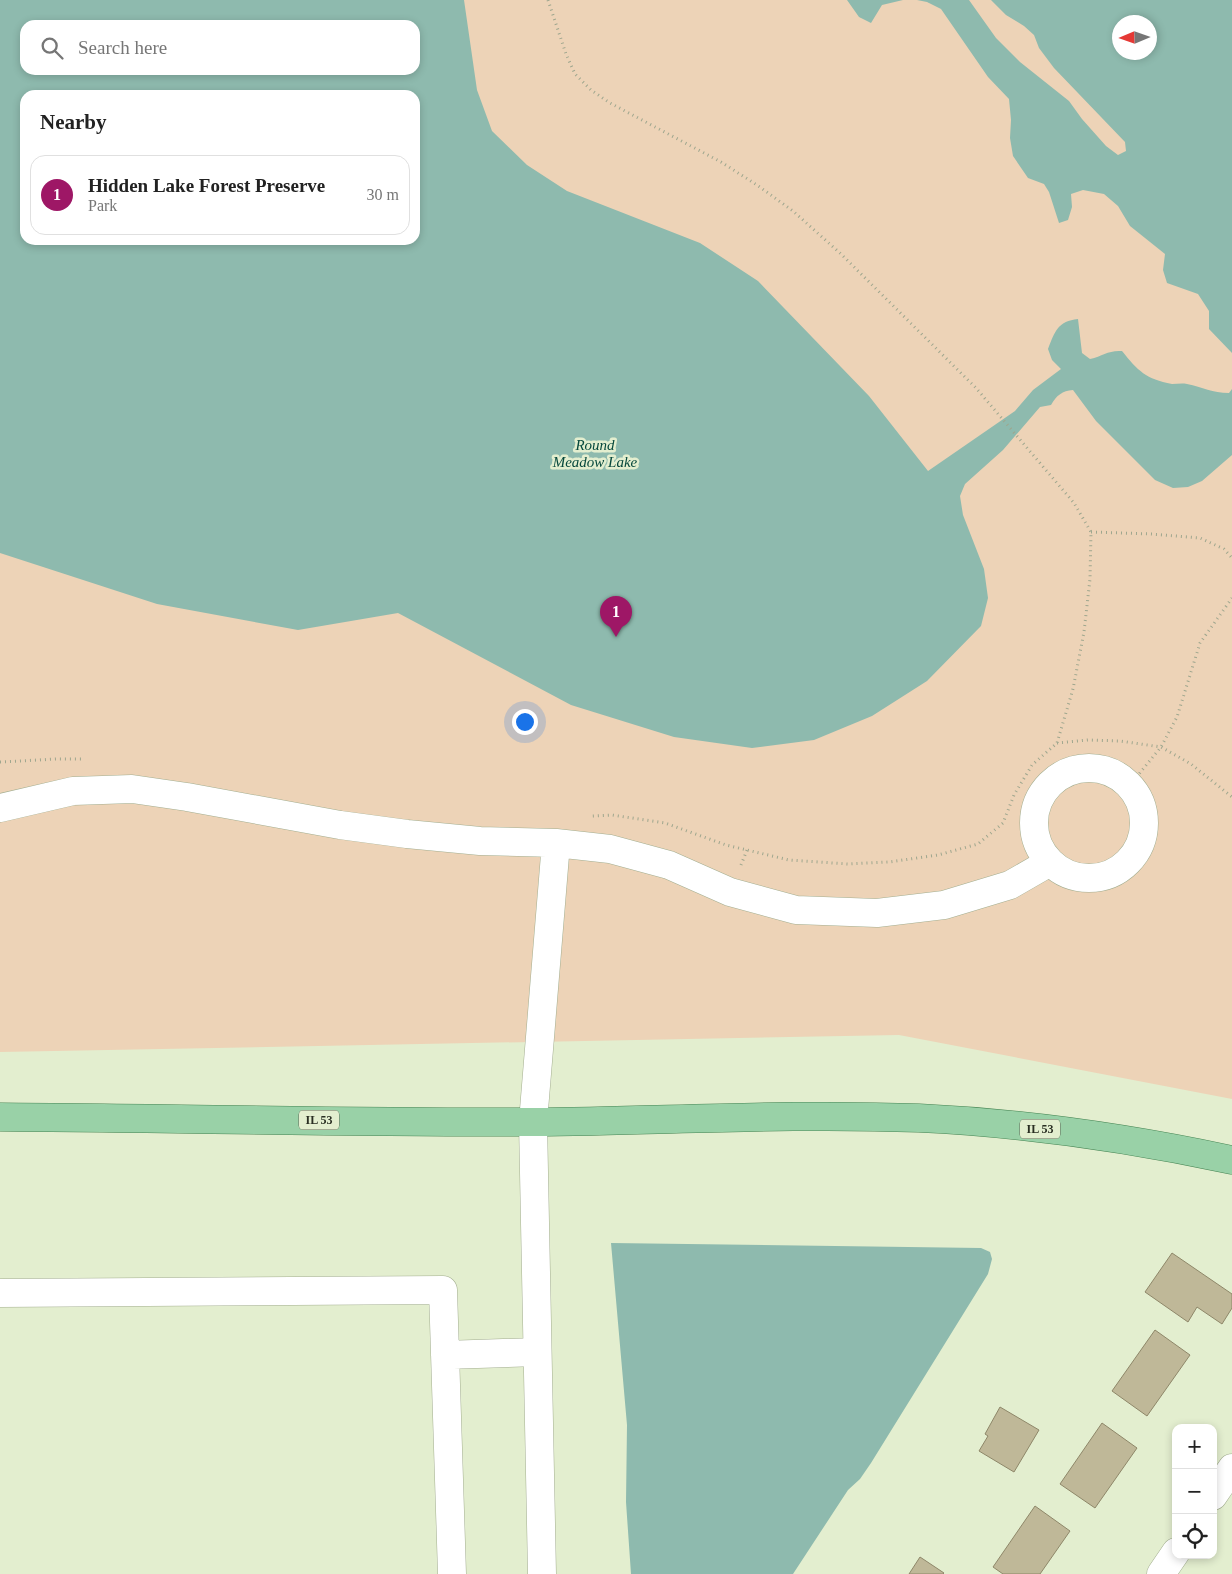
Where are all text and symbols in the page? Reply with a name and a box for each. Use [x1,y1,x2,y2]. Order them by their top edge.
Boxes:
north arrow [1112,15,1157,60]
search box [20,20,420,75]
icon: search [38,34,66,62]
text: Search here [78,37,167,58]
text: Nearby [40,110,107,134]
text: Hidden Lake Forest Preserve [88,175,325,196]
text: 1 [53,186,61,203]
text: 30 m [367,186,399,203]
text: Park [88,197,117,214]
water label: Round Meadow Lake [552,437,638,470]
pin: 1 [600,596,632,637]
your location [512,709,538,735]
road number: IL 53 [299,1110,339,1130]
road number: IL 53 [1020,1120,1060,1138]
map controls [1172,1424,1217,1559]
button: + [1172,1424,1217,1469]
button: − [1172,1469,1217,1514]
button: locate [1172,1514,1217,1559]

